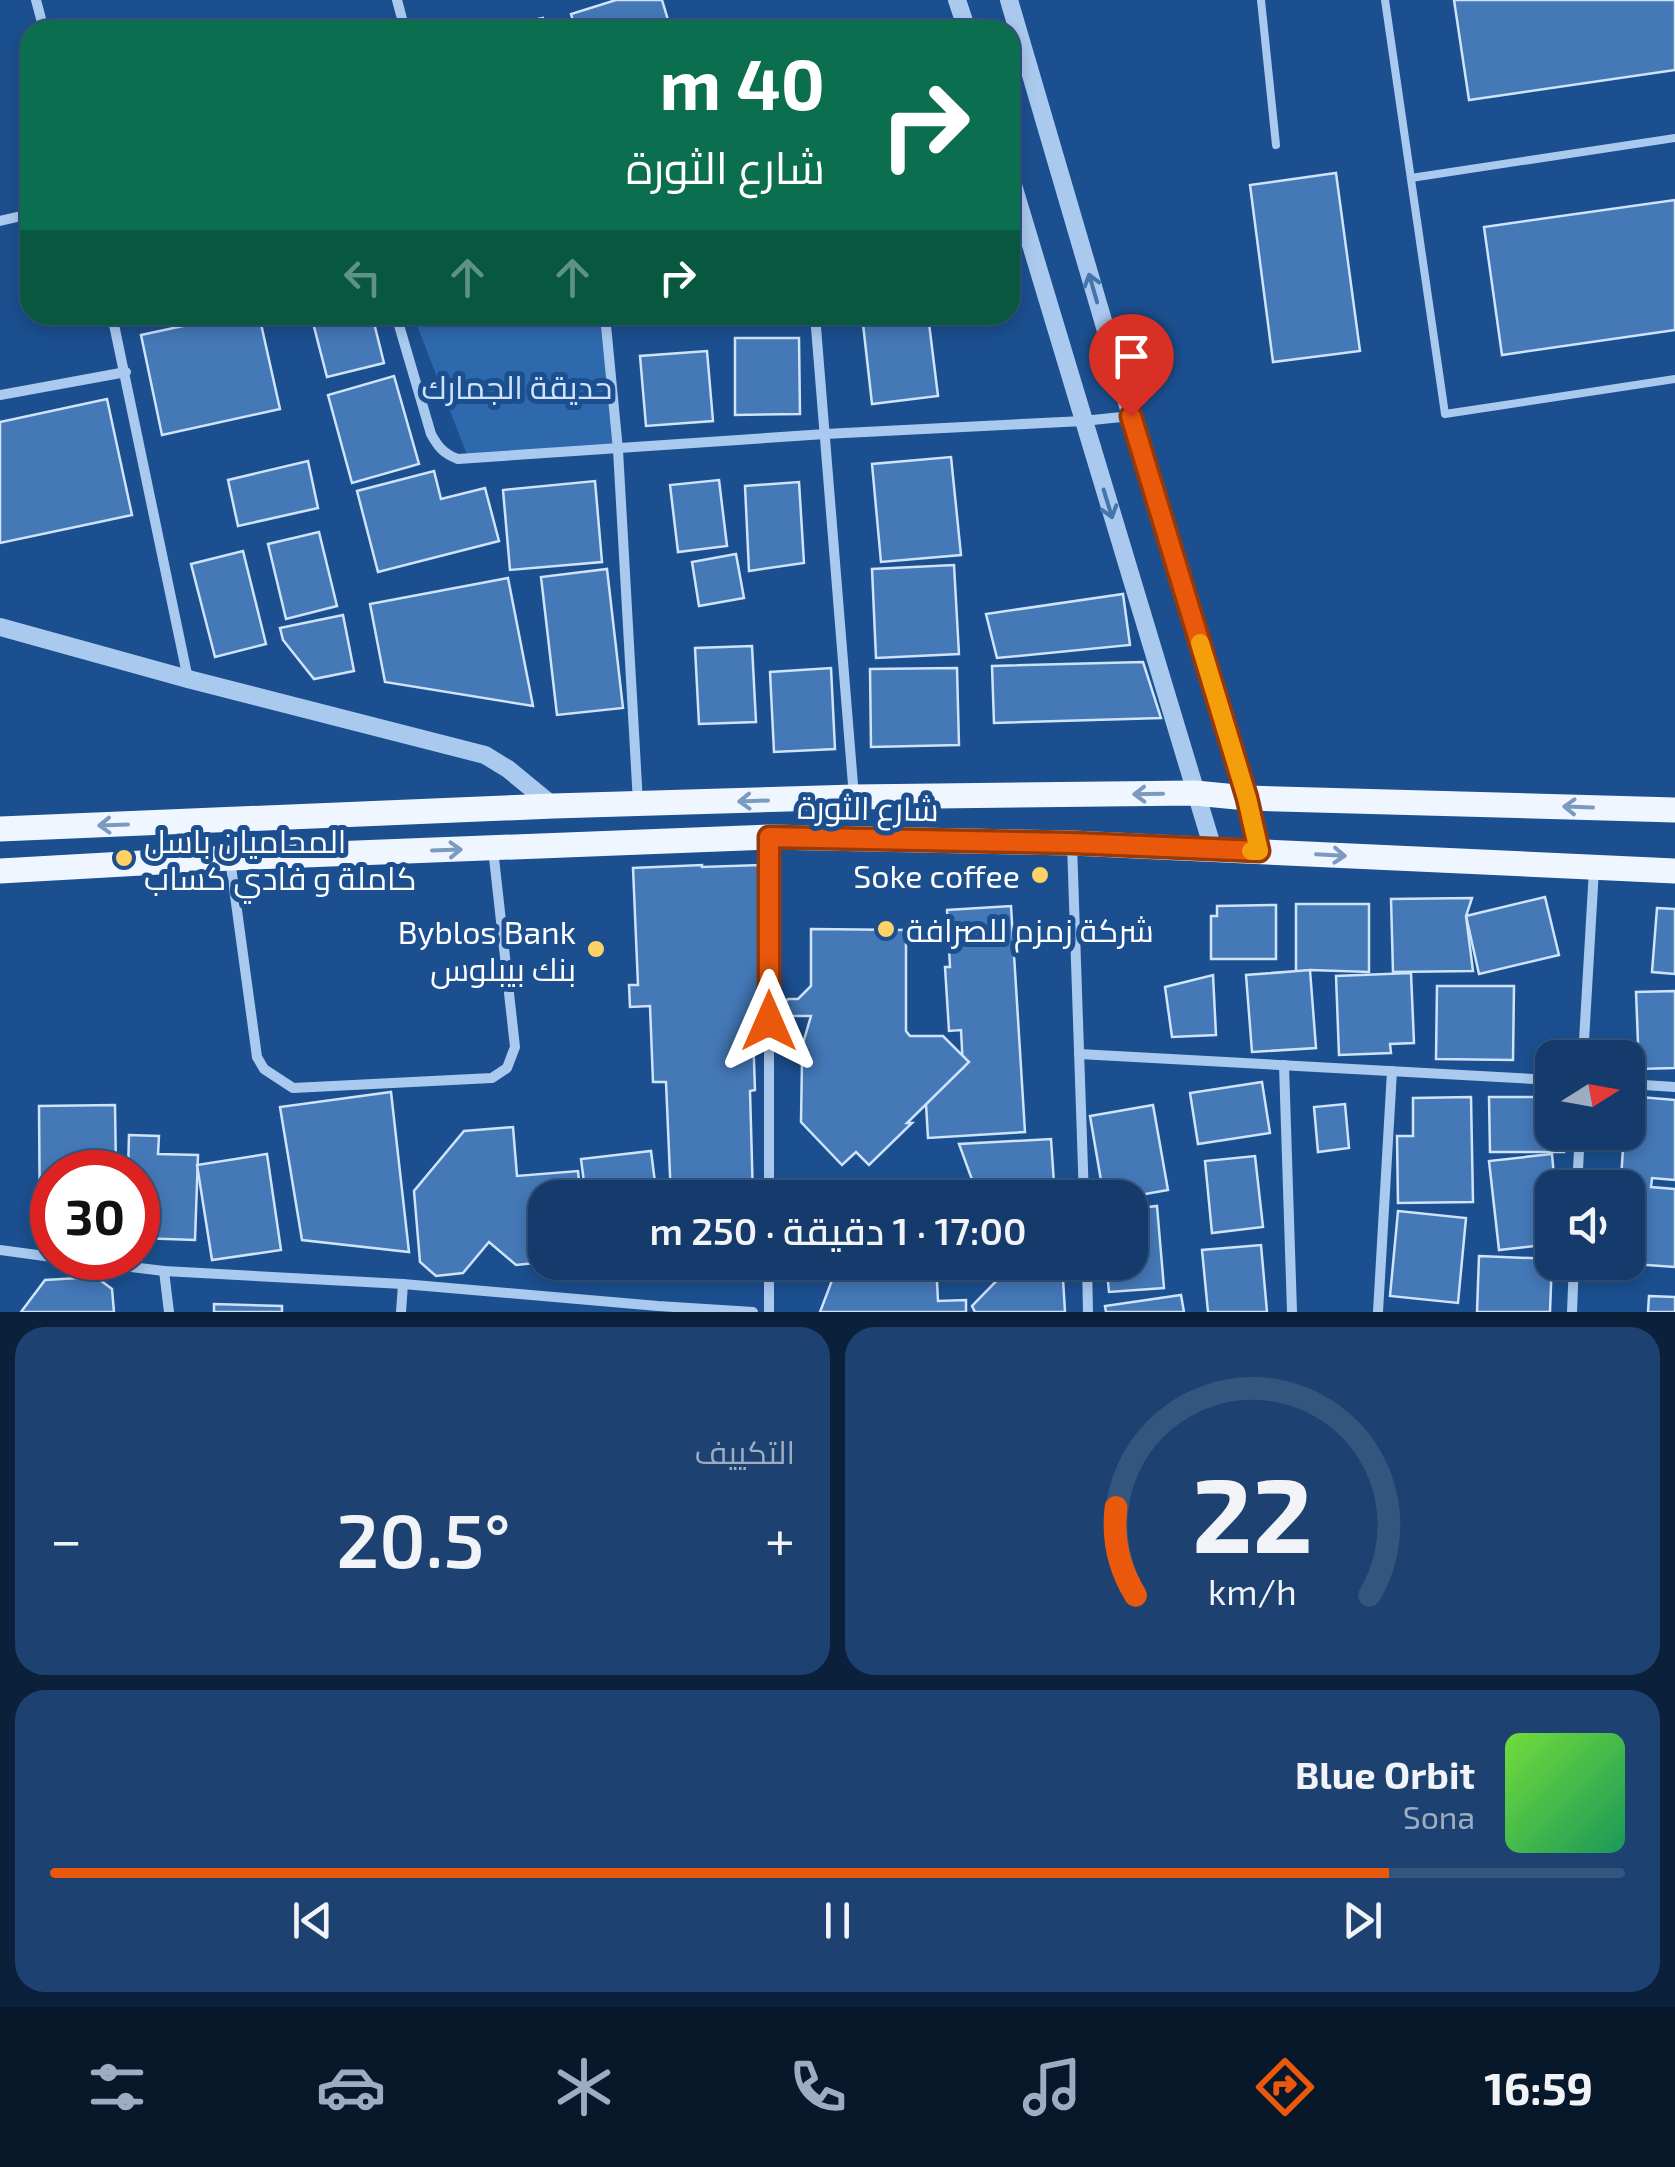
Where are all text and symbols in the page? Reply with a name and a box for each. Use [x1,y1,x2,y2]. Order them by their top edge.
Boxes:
text: 40 m [659,40,825,124]
icon: right [860,60,990,190]
text: شارع الثورة [626,139,825,193]
icon: left [335,250,390,305]
icon: ahead [440,250,495,305]
icon: ahead [545,250,600,305]
icon: right [650,250,705,305]
one-way arrow [1083,272,1102,304]
pin [1089,314,1174,417]
icon: arrive [1104,329,1159,384]
park label: حديقة الجمارك [422,367,612,406]
one-way arrow [1100,488,1118,519]
one-way arrow [1132,784,1164,804]
street label: شارع الثورة [797,787,939,832]
one-way arrow [737,791,769,810]
one-way arrow [1562,798,1594,817]
one-way arrow [98,815,130,834]
place label: المحاميان باسل كاملة و فادي كساب [144,821,416,904]
one-way arrow [430,841,463,860]
one-way arrow [1315,846,1347,865]
marker: المحاميان باسل كاملة و فادي كساب [113,847,135,869]
place label: Soke coffee [853,856,1020,894]
marker: Soke coffee [1029,864,1051,886]
place label: شركة زمزم للصرافة [906,910,1154,953]
place label: Byblos Bank بنك بيبلوس [398,912,576,989]
marker: شركة زمزم للصرافة [875,918,897,940]
marker: Byblos Bank بنك بيبلوس [585,938,607,960]
position arrow [717,969,821,1073]
north arrow [1535,1040,1645,1150]
map controls [1535,1040,1645,1280]
speed limit sign: 30 [30,1150,160,1280]
button: sound [1535,1170,1645,1280]
text: 17:00 · 1 دقيقة · 250 m [649,1207,1027,1253]
text: التكييف [695,1432,795,1470]
text: 22 [1192,1449,1313,1574]
text: 20.5° [336,1493,511,1583]
text: − [50,1505,82,1571]
text: + [765,1505,795,1571]
text: km/h [1208,1569,1297,1612]
text: Blue Orbit [1295,1751,1475,1797]
text: Sona [1403,1797,1475,1835]
icon: previous [285,1893,340,1948]
icon: pause [810,1893,865,1948]
icon: next [1335,1893,1390,1948]
icon: filters [82,2052,152,2122]
icon: car [316,2052,386,2122]
icon: climate [549,2052,619,2122]
icon: phone [783,2052,853,2122]
icon: music [1017,2052,1087,2122]
icon: directions [1250,2052,1320,2122]
text: 16:59 [1484,2060,1593,2114]

